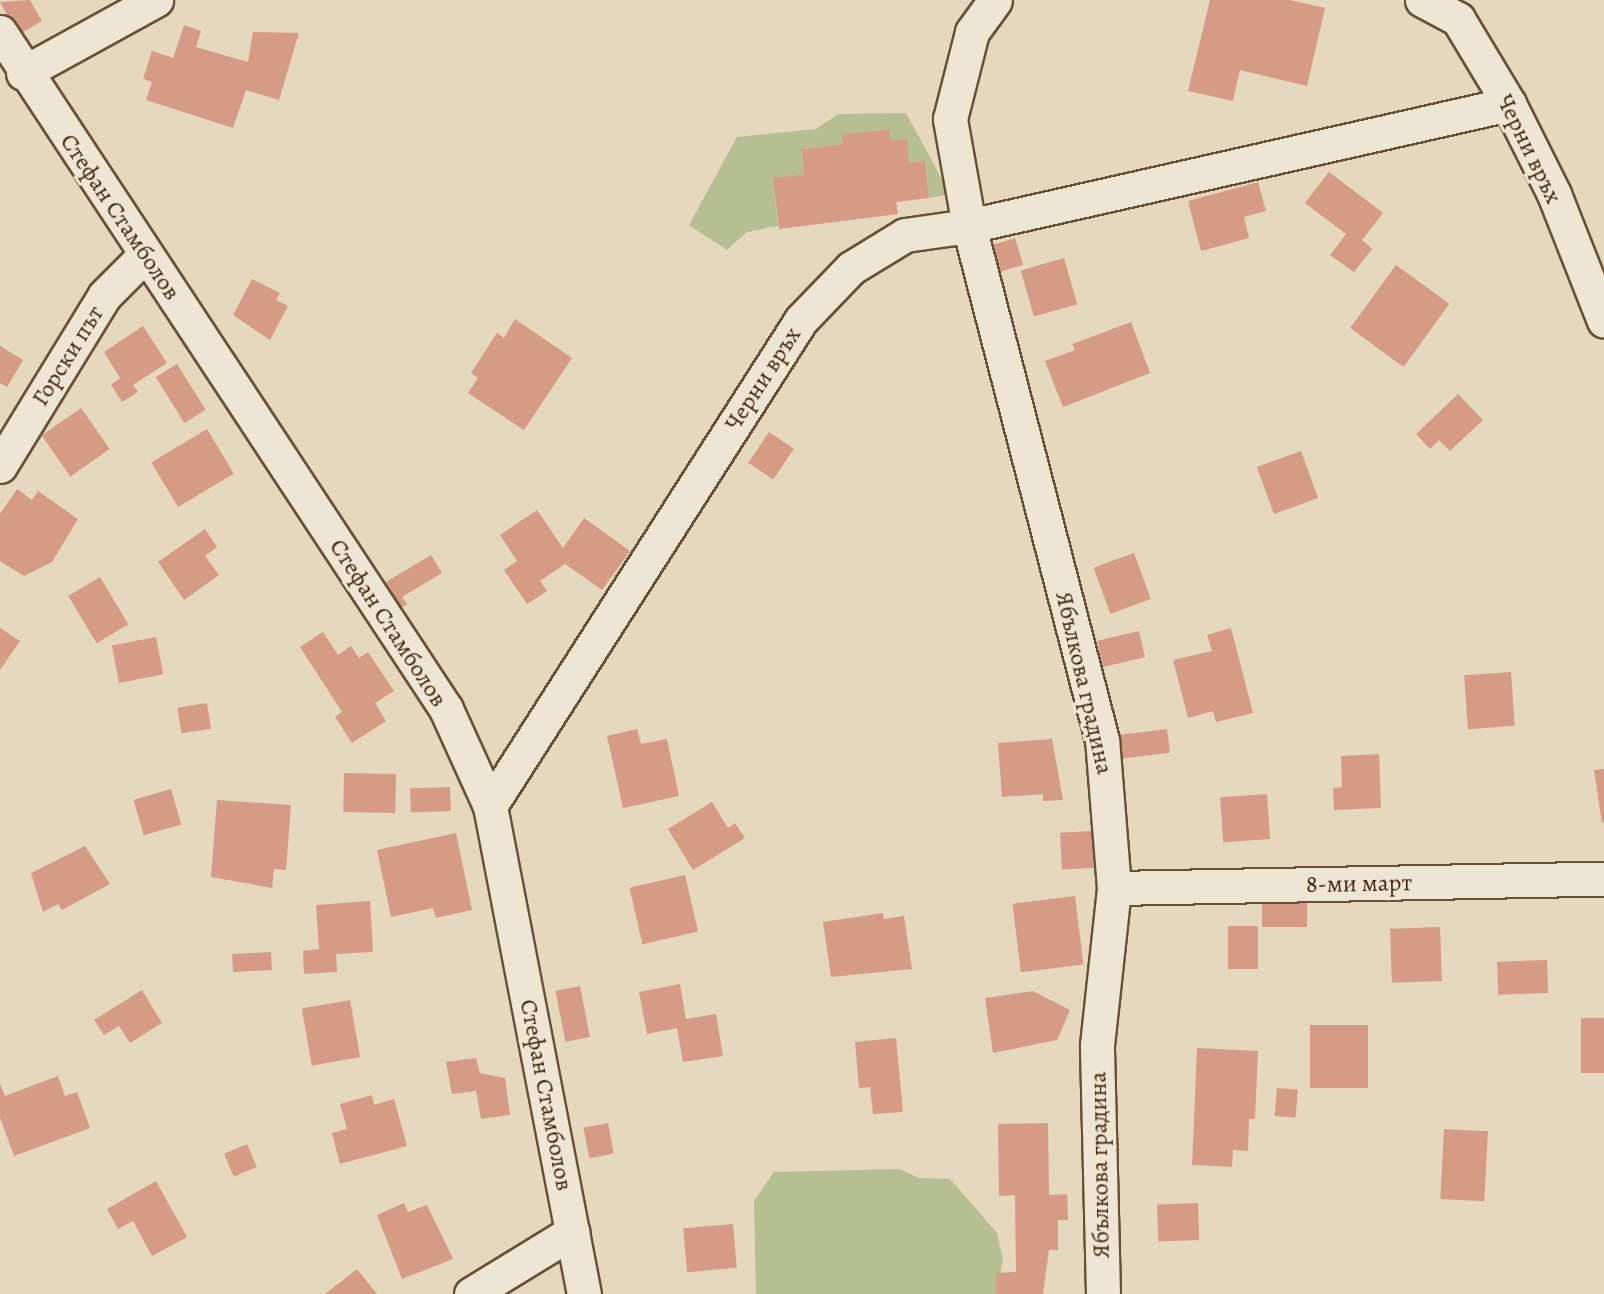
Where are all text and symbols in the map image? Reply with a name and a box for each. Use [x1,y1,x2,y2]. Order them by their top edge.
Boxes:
street label: Черни връх [1490,90,1568,208]
street label: Стефан Стамболов [54,129,186,305]
street label: Горски път [26,301,110,411]
street label: Черни връх [719,322,807,436]
street label: Стефан Стамболов [323,534,453,712]
street label: Ябълкова градина [1049,589,1119,777]
street label: 8-ми март [1306,869,1412,899]
street label: Стефан Стамболов [513,997,579,1193]
street label: Ябълкова градина [1084,1071,1116,1259]

